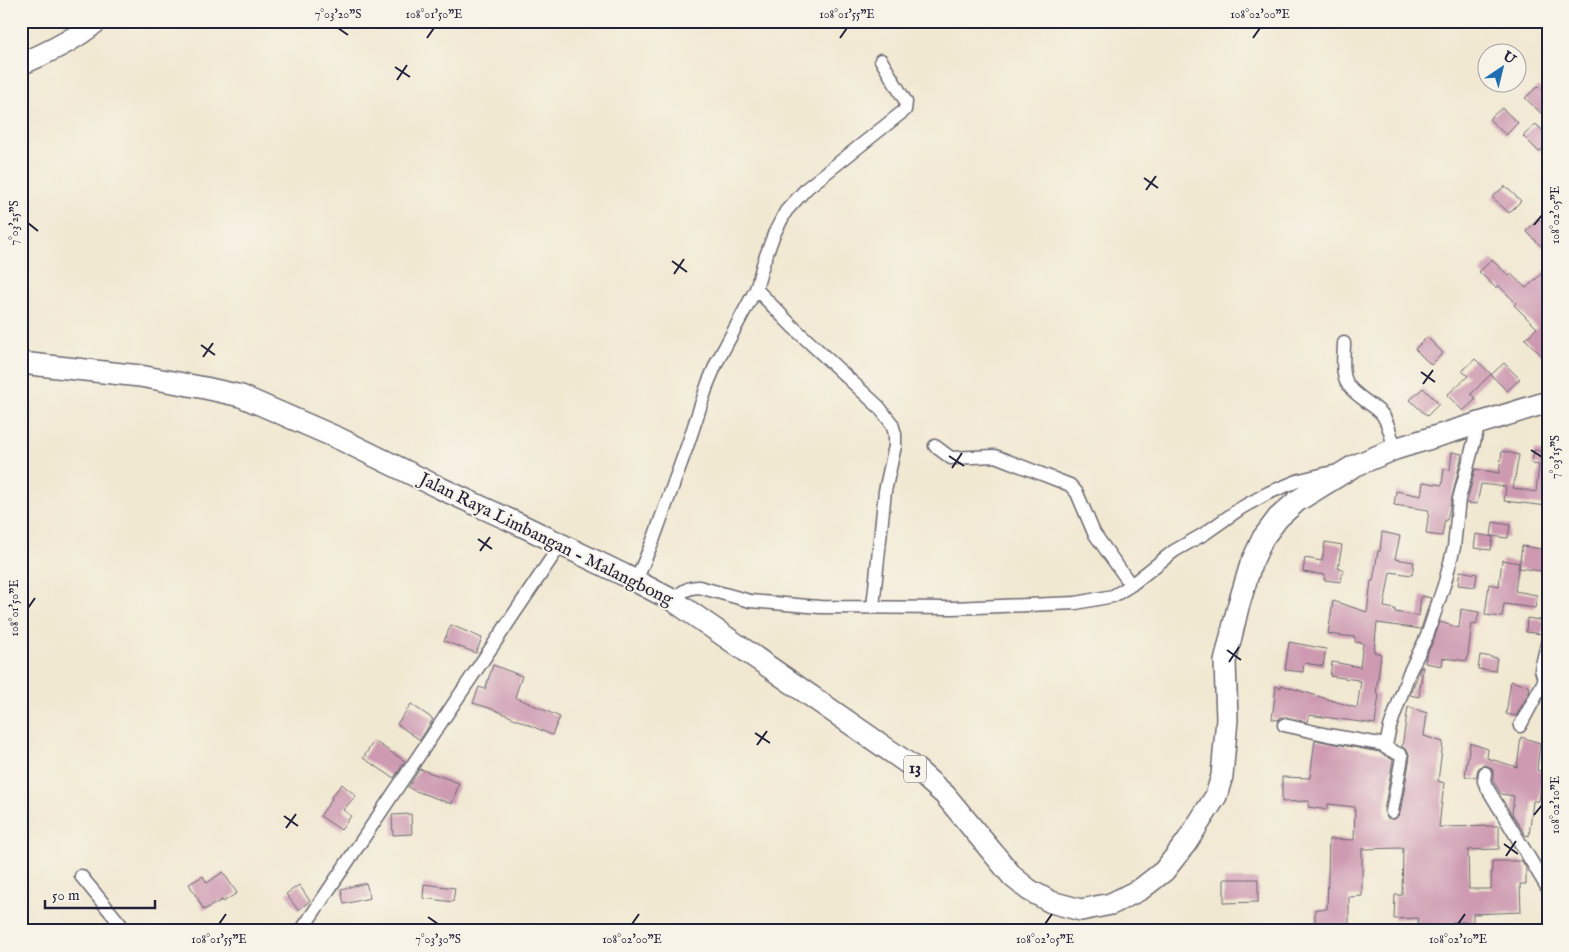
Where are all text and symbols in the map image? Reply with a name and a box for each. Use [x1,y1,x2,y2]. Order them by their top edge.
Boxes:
text: 7°03'20"S [315,7,361,22]
text: 108°01'50"E [406,7,462,22]
text: 108°01'55"E [819,7,875,22]
text: 108°02'00"E [1230,7,1290,22]
north arrow [1476,42,1526,92]
text: U [1498,47,1520,70]
text: 108°02'05"E [1548,186,1563,244]
text: 7°03'25"S [7,200,22,246]
text: 7°03'15"S [1548,435,1563,479]
street label: Jalan Raya Limbangan - Malangbong [413,467,677,612]
text: 108°01'50"E [7,580,22,636]
road number: 13 [904,756,926,782]
text: 108°02'10"E [1548,776,1563,834]
scale bar [45,877,155,909]
text: 50 m [52,886,80,905]
text: 108°01'55"E [191,932,247,947]
text: 7°03'30"S [415,932,461,947]
text: 108°02'00"E [602,932,662,947]
text: 108°02'05"E [1016,932,1074,947]
text: 108°02'10"E [1429,932,1487,947]

